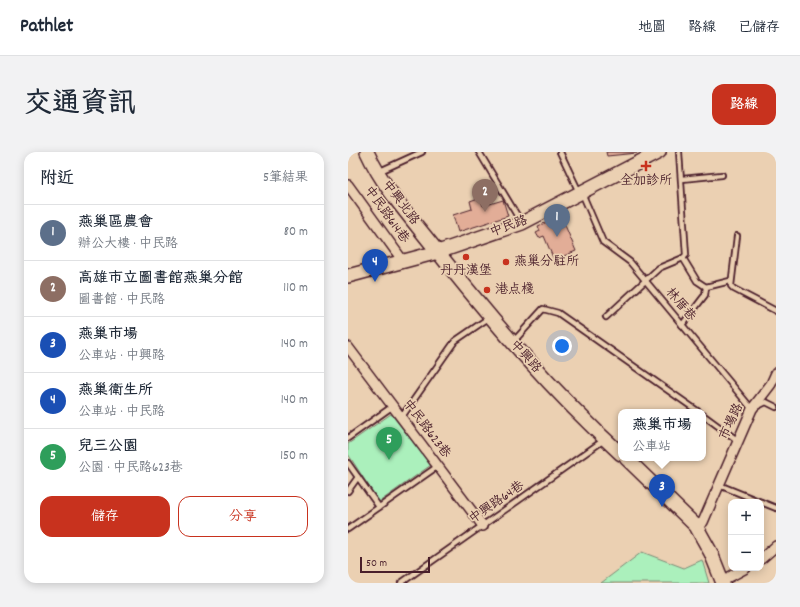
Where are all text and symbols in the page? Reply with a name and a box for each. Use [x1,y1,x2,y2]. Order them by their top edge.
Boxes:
text: Pathlet [20,14,73,41]
text: 地圖 [638,18,666,38]
text: 路線 [688,18,716,38]
text: 已儲存 [738,18,780,38]
button: 路線 [712,84,776,125]
text: 交通資訊 [24,86,136,126]
marker: 全加診所 [640,160,652,172]
text: 附近 [40,168,74,192]
text: 5筆結果 [263,169,308,188]
place label: 全加診所 [620,172,672,191]
street label: 中興北路 [377,177,423,229]
pin: 2 [472,179,498,212]
street label: 中民路614巷 [359,182,413,248]
pin: 1 [544,204,570,237]
street label: 中民路 [487,211,531,243]
text: 燕巢區農會 [78,212,153,234]
text: 1 [52,223,54,242]
text: 80 m [284,223,308,242]
text: 辦公大樓 · 中民路 [78,235,178,254]
pin: 4 [362,249,388,282]
marker: 丹丹漢堡 [461,252,471,262]
place label: 燕巢分駐所 [514,253,579,272]
marker: 燕巢分駐所 [501,257,511,267]
place label: 丹丹漢堡 [440,262,492,281]
text: 高雄市立圖書館燕巢分館 [78,268,243,290]
text: 2 [50,279,56,298]
text: 110 m [283,279,308,298]
place label: 港点棧 [495,281,534,300]
street label: 林厝巷 [660,284,700,326]
marker: 港点棧 [482,285,492,295]
text: 圖書館 · 中民路 [78,291,165,310]
text: 燕巢市場 [78,324,138,346]
text: 3 [50,335,56,354]
text: 140 m [281,335,308,354]
street label: 中興路 [505,336,545,378]
your location [552,336,572,356]
text: 公車站 · 中興路 [78,347,165,366]
text: 燕巢衛生所 [78,380,153,402]
text: 4 [50,391,56,410]
text: 140 m [281,391,308,410]
street label: 中民路623巷 [397,395,455,463]
street label: 市場路 [715,400,749,444]
text: 公車站 · 中民路 [78,403,165,422]
popup [618,409,706,461]
text: 燕巢市場 [632,415,692,437]
pin: 5 [376,427,402,460]
text: 兒三公園 [78,436,138,458]
text: 公車站 [632,438,671,457]
text: 5 [50,447,56,466]
text: 150 m [280,447,308,466]
text: 公園 · 中民路623巷 [78,459,183,478]
pin: 3 [649,474,675,507]
street label: 中興路64巷 [465,477,529,529]
button: 儲存 [40,496,170,537]
button: 分享 [178,496,308,537]
map controls [728,499,764,571]
button: + [728,499,764,535]
button: − [728,535,764,571]
scale bar [360,555,430,574]
text: 50 m [366,556,387,572]

